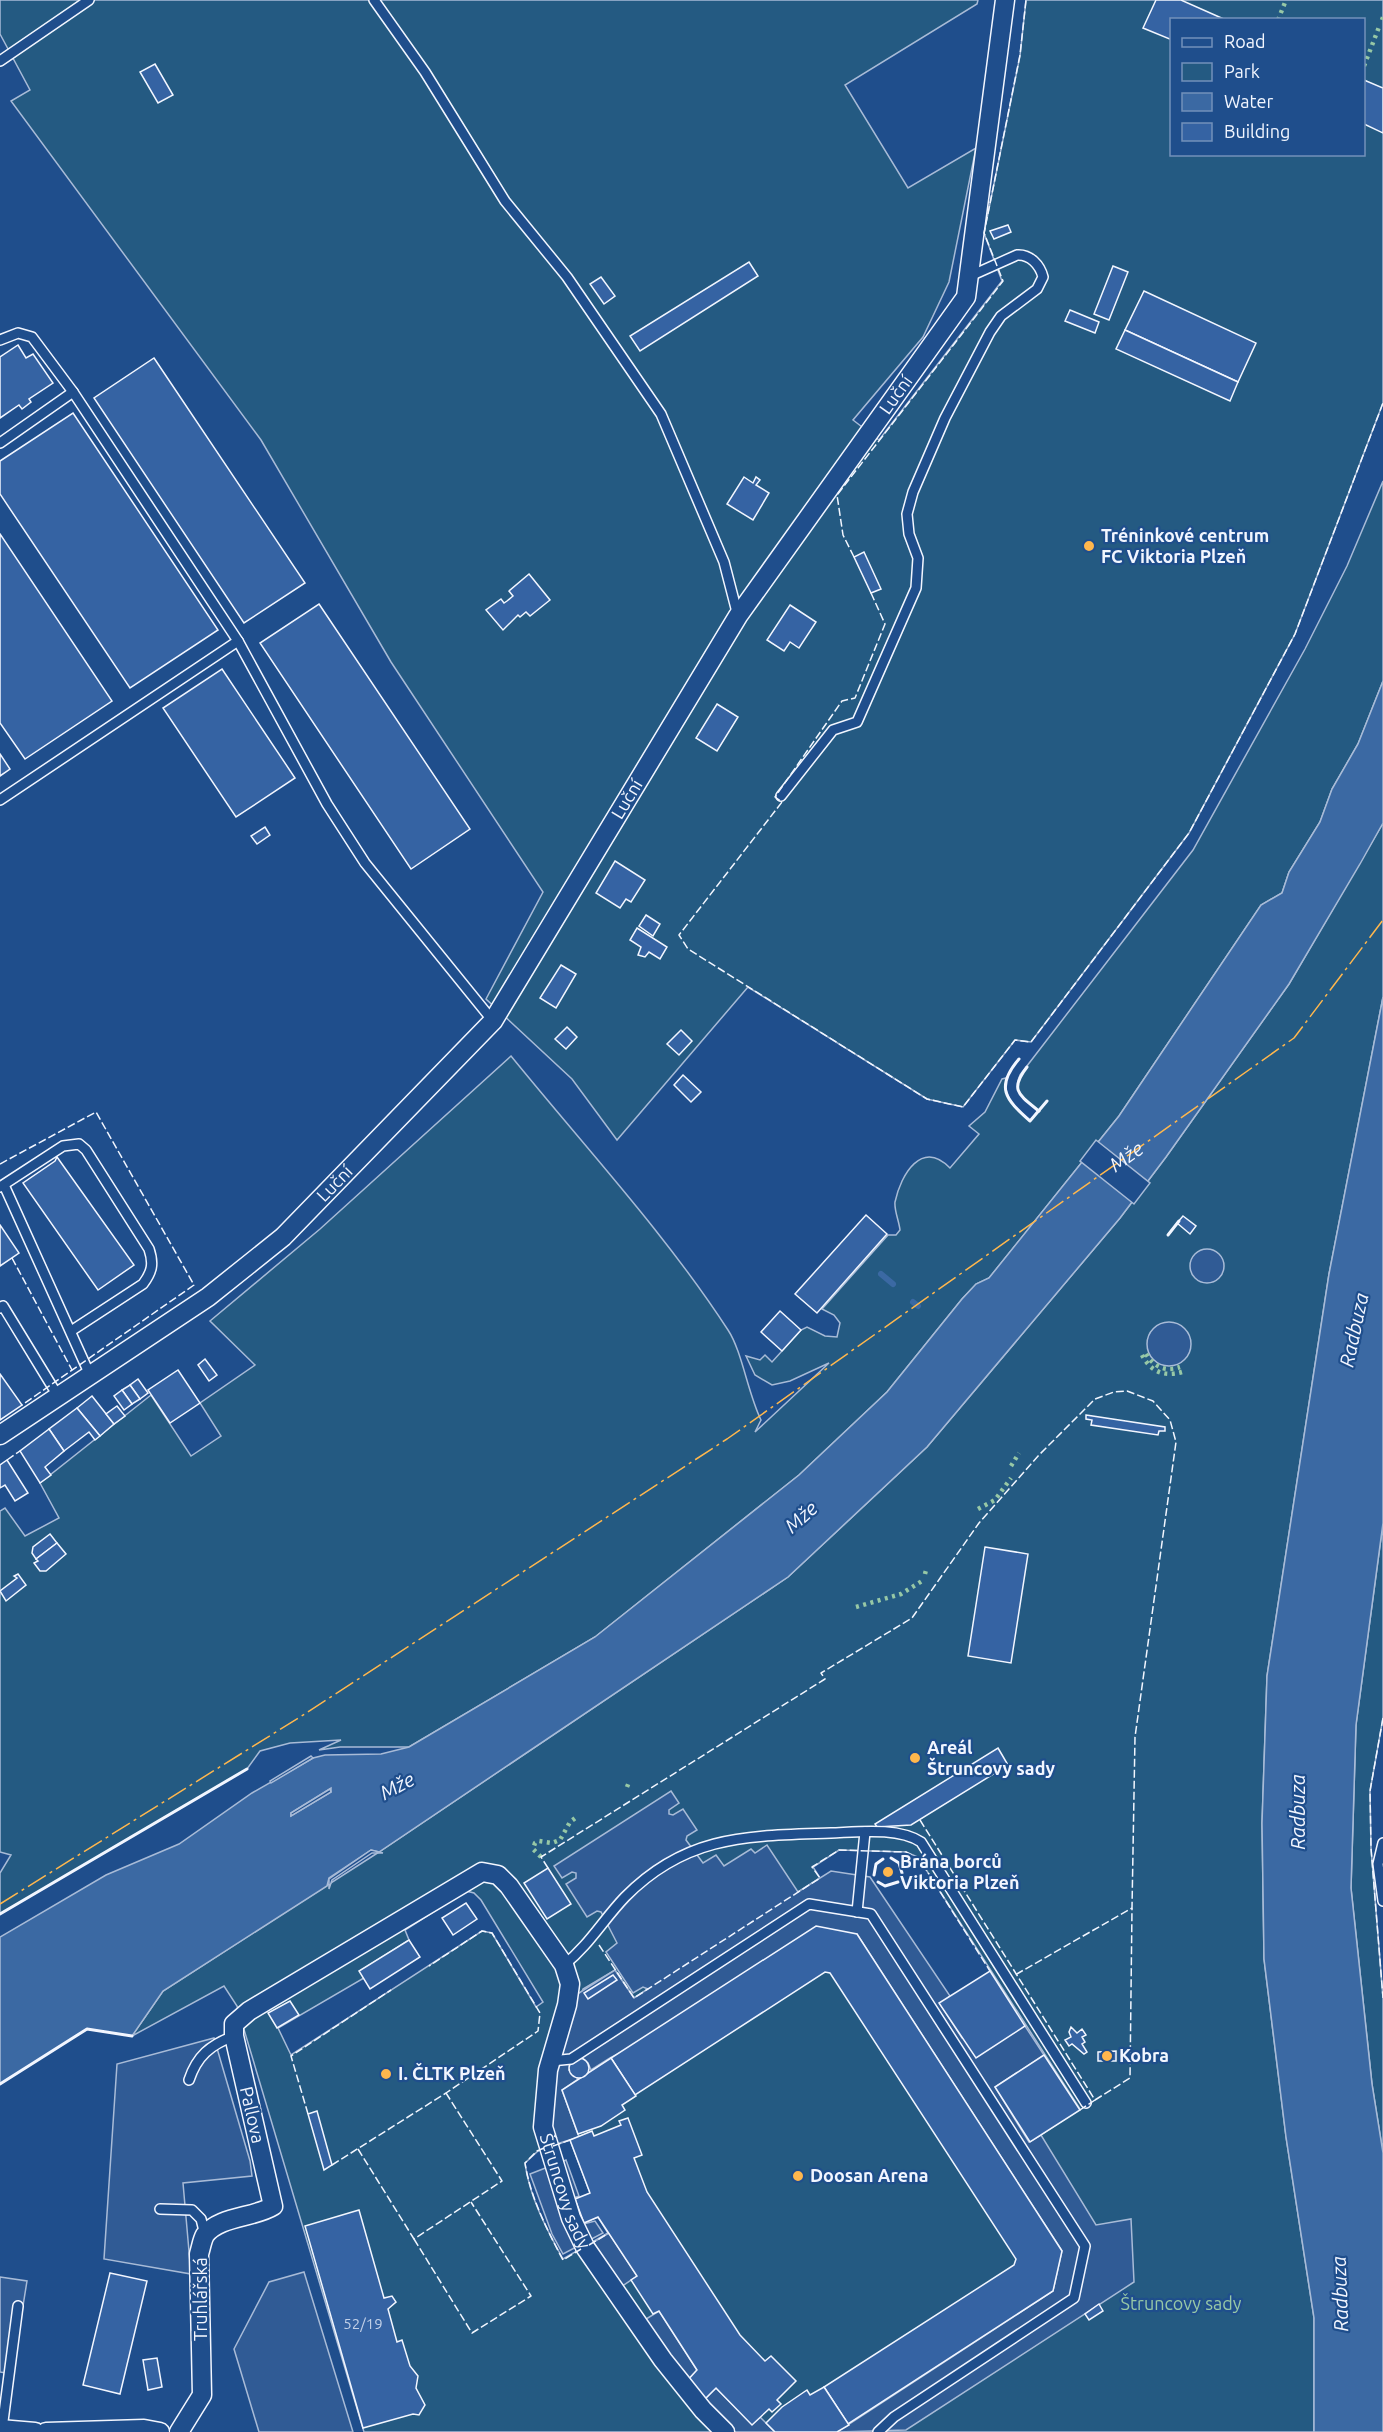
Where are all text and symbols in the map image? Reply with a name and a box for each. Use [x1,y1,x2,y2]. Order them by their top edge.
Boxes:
legend [1170,18,1365,156]
text: Road [1224,31,1266,51]
text: Park [1224,61,1260,81]
text: Water [1224,91,1274,111]
text: Building [1224,121,1290,141]
street label: Luční [875,371,916,417]
place label: Tréninkové centrum FC Viktoria Plzeň [1101,525,1269,566]
marker: Tréninkové centrum FC Viktoria Plzeň [1082,539,1096,553]
street label: Luční [607,775,646,822]
water label: Mže [1105,1136,1147,1176]
street label: Luční [312,1160,357,1205]
water label: Radbuza [1334,1290,1373,1369]
water label: Mže [780,1496,822,1537]
place label: Areál Štruncovy sady [927,1737,1055,1778]
marker: Areál Štruncovy sady [908,1751,922,1765]
water label: Mže [375,1767,418,1804]
water label: Radbuza [1286,1774,1309,1850]
place label: Brána borců Viktoria Plzeň [900,1851,1019,1892]
marker: Brána borců Viktoria Plzeň [881,1865,895,1879]
place label: Kobra [1119,2045,1169,2065]
marker: Kobra [1100,2049,1114,2063]
place label: I. ČLTK Plzeň [398,2062,506,2083]
marker: I. ČLTK Plzeň [379,2067,393,2081]
street label: Pallova [237,2084,269,2145]
street label: Štruncovy sady [537,2130,595,2252]
place label: Doosan Arena [810,2165,928,2185]
marker: Doosan Arena [791,2169,805,2183]
water label: Radbuza [1327,2256,1352,2332]
street label: Truhlářská [190,2257,210,2341]
park label: Štruncovy sady [1121,2292,1242,2313]
house number: 52/19 [343,2315,383,2332]

